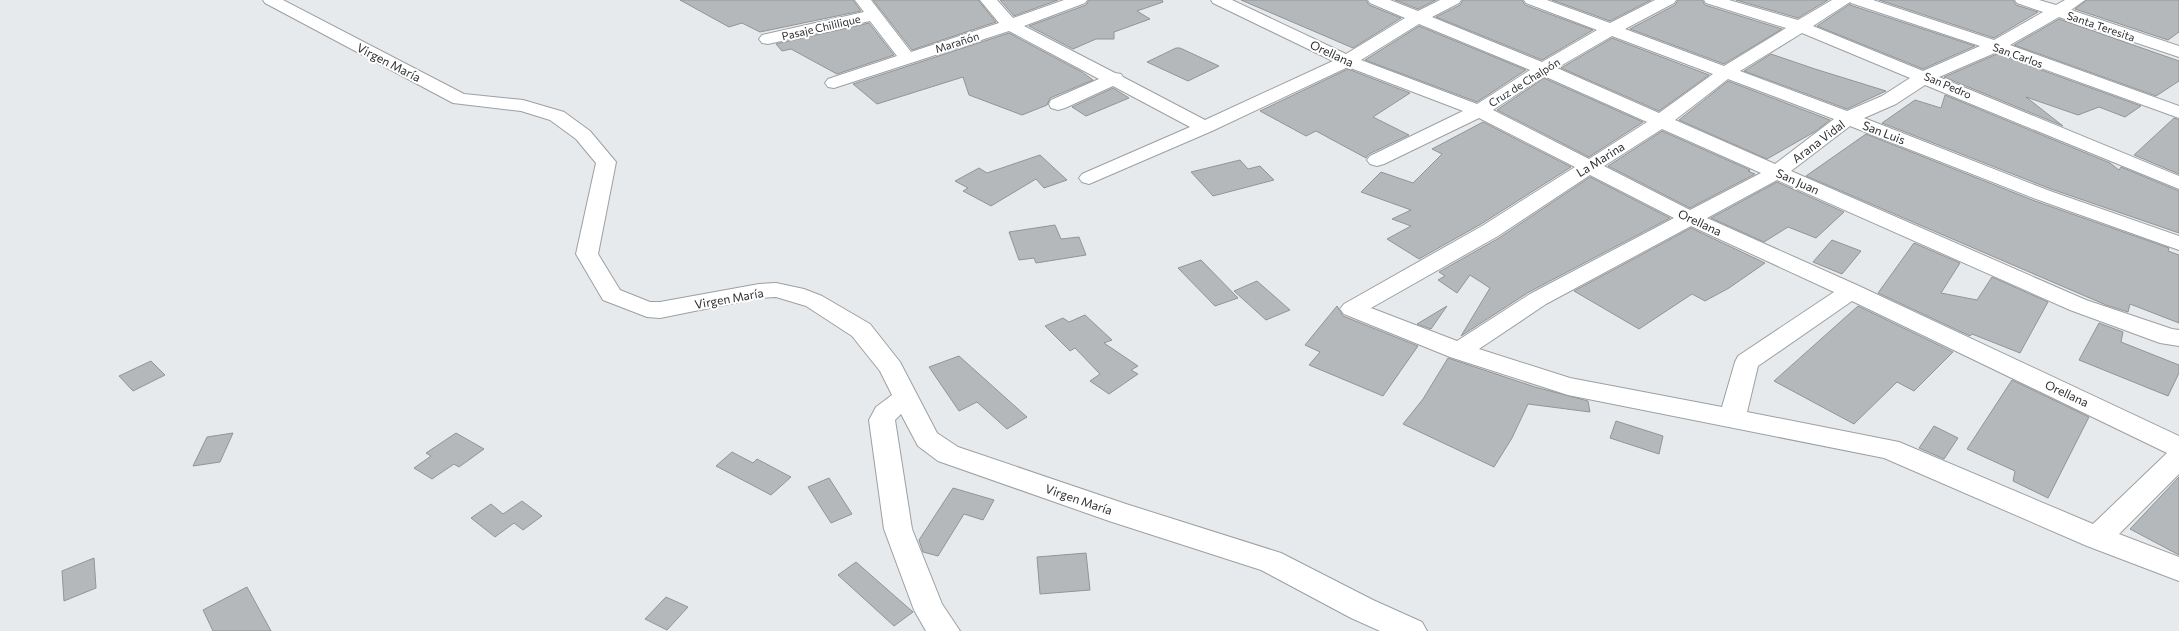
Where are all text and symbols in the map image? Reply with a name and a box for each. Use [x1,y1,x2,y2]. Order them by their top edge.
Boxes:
street label: Santa Teresita [2065,8,2137,44]
street label: Pasaje Chililique [780,12,862,42]
street label: Marañón [933,29,981,55]
street label: Orellana [1308,37,1356,69]
street label: Virgen María [355,40,423,84]
street label: San Carlos [1991,40,2045,70]
street label: Cruz de Chalpón [1486,55,1562,109]
street label: San Pedro [1922,69,1974,101]
street label: Arana Vidal [1789,117,1847,165]
street label: San Luis [1861,117,1907,147]
street label: La Marina [1573,139,1627,179]
street label: San Juan [1774,165,1822,198]
street label: Orellana [1676,206,1724,238]
street label: Virgen María [693,285,765,311]
street label: Orellana [2043,377,2091,409]
street label: Virgen María [1044,481,1114,517]

